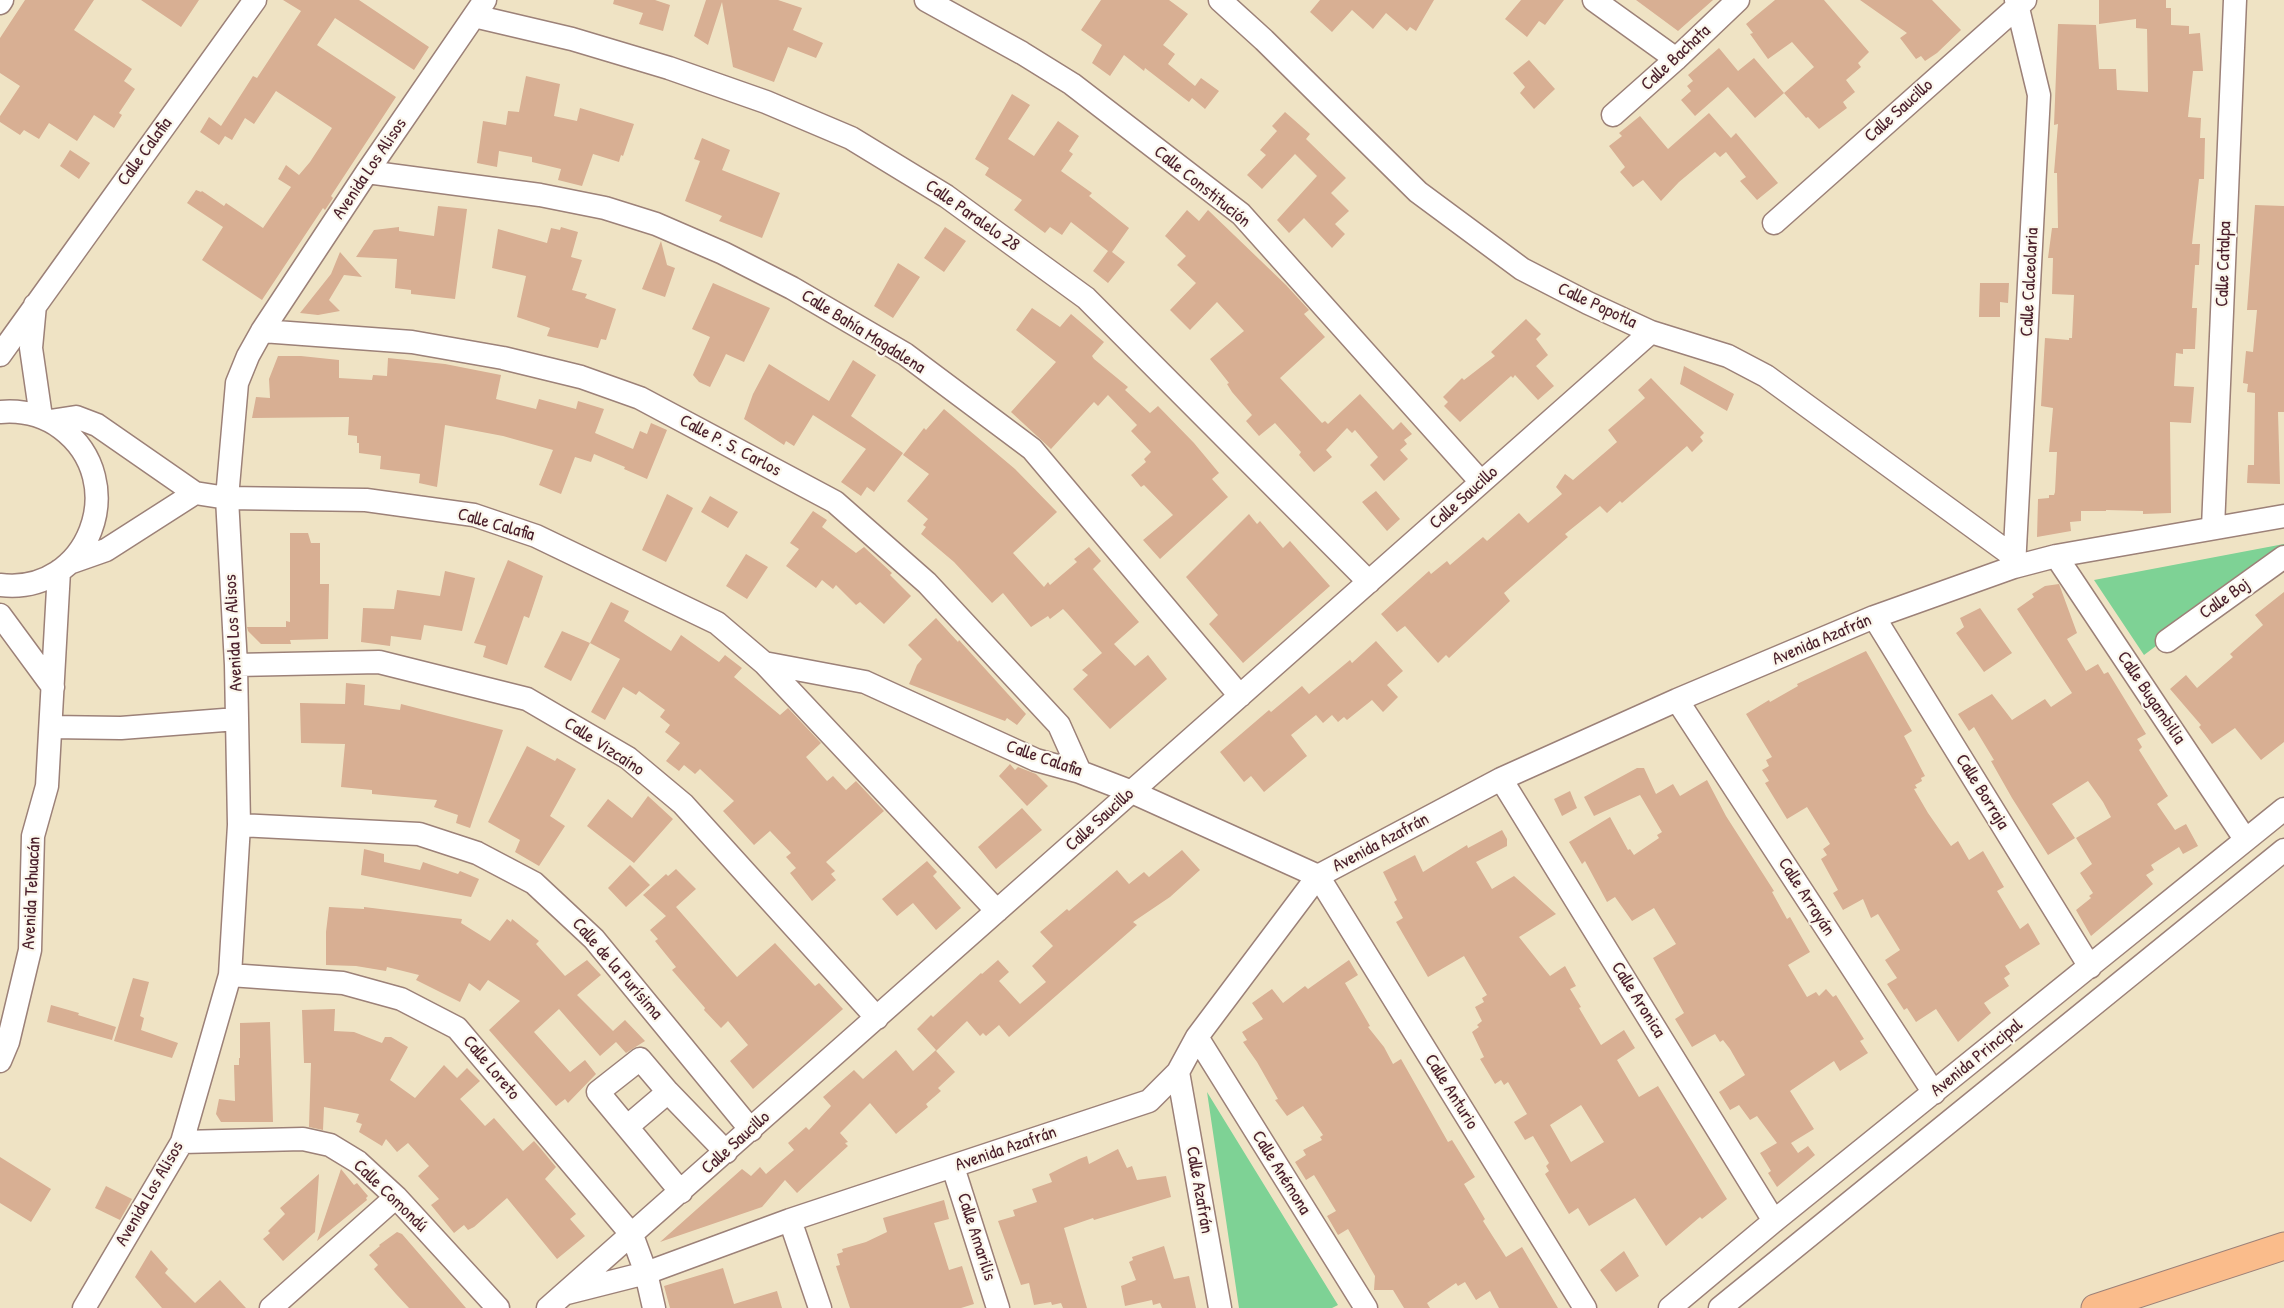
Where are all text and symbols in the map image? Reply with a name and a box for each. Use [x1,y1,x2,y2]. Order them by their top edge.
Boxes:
street label: Calle Bachata [1637,20,1715,96]
street label: Calle Saucillo [1860,75,1938,147]
street label: Calle Calafia [113,114,177,190]
street label: Avenida Los Alisos [328,114,412,224]
street label: Calle Constitución [1149,141,1255,233]
street label: Calle Paralelo 28 [921,176,1023,256]
street label: Calle Catalpa [2212,221,2236,307]
street label: Calle Calceolaria [2016,227,2044,337]
street label: Calle Popotla [1554,278,1640,334]
street label: Calle Bahía Magdalena [797,285,929,379]
street label: Calle P. S. Carlos [676,410,784,482]
street label: Calle Saucillo [1425,462,1503,534]
street label: Calle Calafia [455,504,537,546]
street label: Avenida Los Alisos [220,574,248,692]
street label: Calle Boj [2196,574,2254,624]
street label: Avenida Azafrán [1769,609,1875,671]
street label: Calle Bugambilia [2112,648,2190,748]
street label: Calle Vizcaíno [560,713,648,781]
street label: Calle Calafia [1003,736,1085,782]
street label: Calle Borraja [1950,750,2014,834]
street label: Calle Saucillo [1061,784,1139,856]
street label: Avenida Azafrán [1329,809,1433,877]
street label: Avenida Tehuacán [18,836,46,950]
street label: Calle Arrayán [1773,854,1839,940]
street label: Calle de la Purísima [567,914,667,1024]
street label: Calle Aronica [1606,958,1670,1042]
street label: Avenida Principal [1927,1014,2027,1102]
street label: Calle Loreto [458,1031,524,1105]
street label: Calle Anturio [1419,1050,1483,1134]
street label: Calle Saucillo [697,1107,775,1179]
street label: Avenida Azafrán [953,1122,1059,1176]
street label: Calle Anémona [1247,1127,1315,1219]
street label: Avenida Los Alisos [111,1138,189,1250]
street label: Calle Azafrán [1181,1145,1217,1235]
street label: Calle Comondú [348,1155,432,1237]
street label: Calle Amarilis [952,1190,1000,1284]

